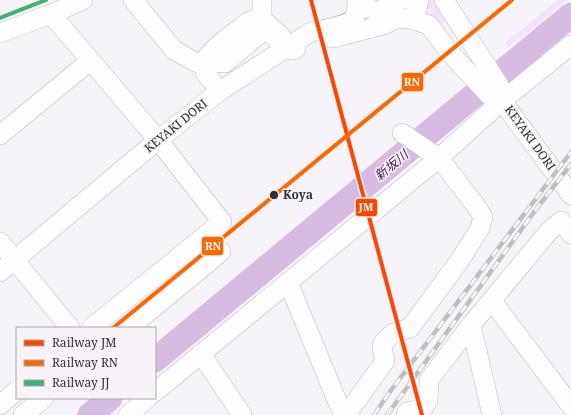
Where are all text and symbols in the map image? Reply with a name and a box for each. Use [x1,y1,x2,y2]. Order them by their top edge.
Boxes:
line badge: RN [401,72,424,92]
text: RN [404,74,421,89]
street label: KEYAKI DORI [141,95,211,156]
street label: KEYAKI DORI [501,102,560,174]
water label: 新坂川 [370,144,413,184]
place label: Koya [283,186,313,203]
marker: Koya [268,189,280,201]
line badge: JM [355,198,378,217]
text: JM [358,199,374,214]
line badge: RN [201,236,224,256]
text: RN [205,238,222,253]
legend [16,327,156,399]
text: Railway JM [52,334,117,351]
text: Railway RN [52,354,118,371]
text: Railway JJ [52,374,110,391]

